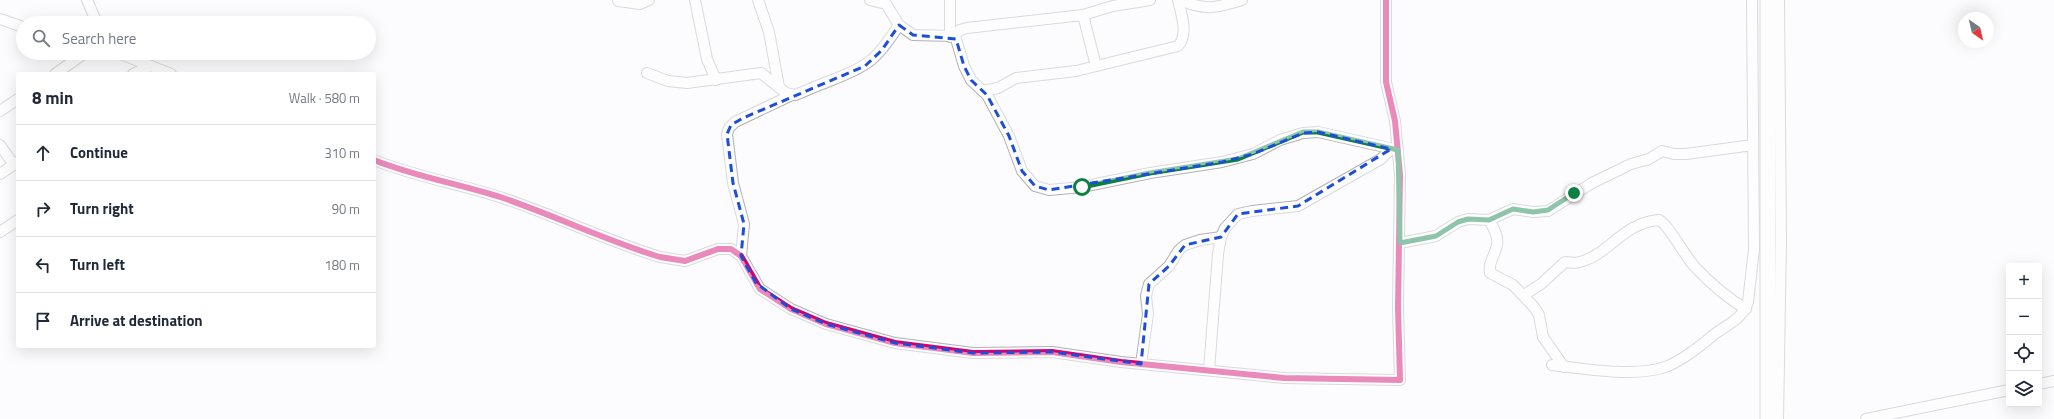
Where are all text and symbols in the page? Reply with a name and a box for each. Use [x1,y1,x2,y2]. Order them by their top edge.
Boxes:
north arrow [1958,12,1994,48]
search box [16,16,376,60]
icon: search [30,27,52,49]
text: Search here [62,27,136,50]
text: 8 min [32,85,73,111]
text: Walk · 580 m [289,88,360,108]
text: Continue [70,141,128,164]
icon: ahead [32,142,54,164]
text: 310 m [324,143,360,163]
route start [1073,178,1091,196]
route end [1565,184,1583,202]
text: Turn right [70,197,134,220]
icon: right [32,198,54,220]
text: 90 m [332,199,360,219]
text: Turn left [70,253,125,276]
icon: left [32,254,54,276]
text: 180 m [324,255,360,275]
map controls [2006,263,2042,407]
button: + [2006,263,2042,299]
button: − [2006,299,2042,335]
text: Arrive at destination [70,309,203,332]
icon: arrive [32,310,54,332]
button: locate [2006,335,2042,371]
button: layers [2006,371,2042,407]

